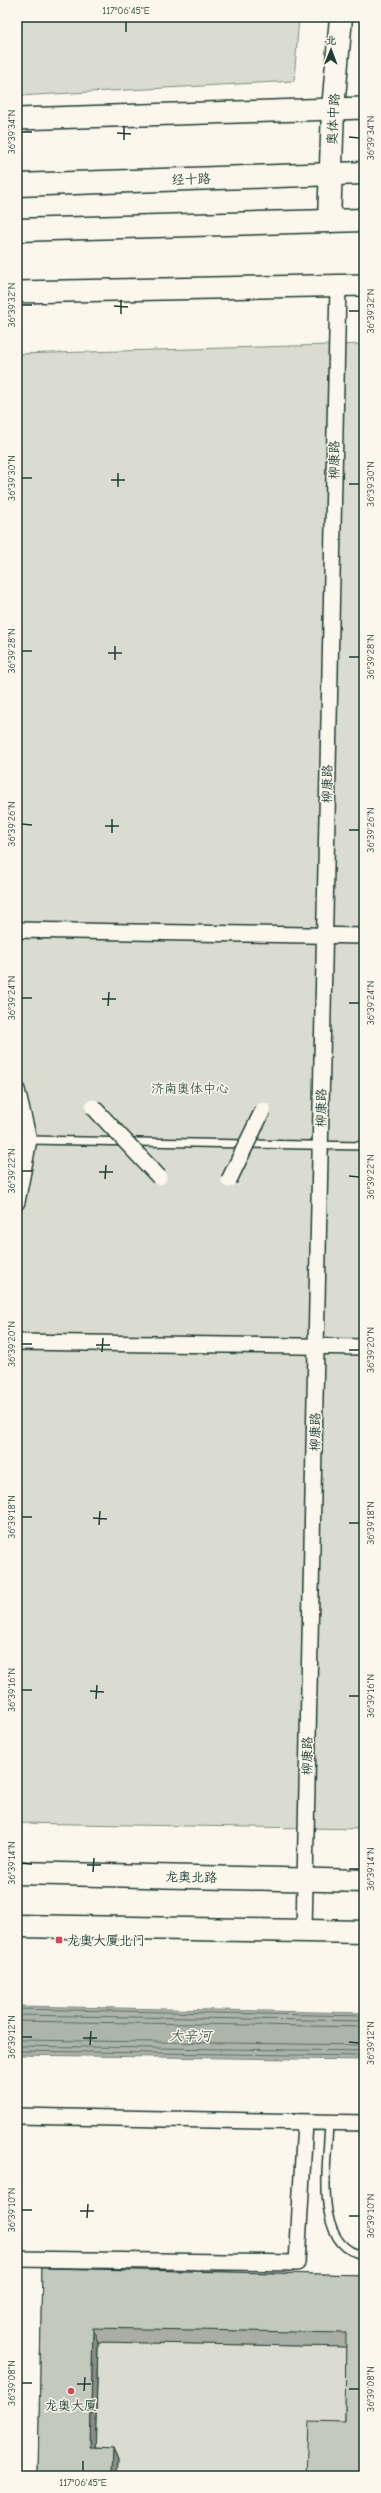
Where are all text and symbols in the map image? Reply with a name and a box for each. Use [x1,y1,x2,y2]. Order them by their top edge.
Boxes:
text: 117°06'45"E [102,5,150,17]
north arrow [311,30,351,70]
text: 北 [326,34,337,47]
street label: 奥体中路 [324,93,342,145]
text: 36°39'34"N [6,110,18,154]
text: 36°39'34"N [365,116,377,160]
street label: 经十路 [171,171,211,187]
text: 36°39'32"N [6,283,18,327]
text: 36°39'32"N [365,289,377,333]
street label: 柳康路 [326,440,342,480]
text: 36°39'30"N [6,455,18,501]
text: 36°39'30"N [365,461,377,507]
text: 36°39'28"N [6,629,18,674]
text: 36°39'28"N [365,635,377,680]
street label: 柳康路 [319,764,335,804]
text: 36°39'26"N [6,801,18,847]
text: 36°39'26"N [365,807,377,853]
text: 36°39'24"N [6,976,18,1020]
text: 36°39'24"N [365,981,377,1025]
park label: 济南奥体中心 [151,1081,229,1096]
street label: 柳康路 [313,1088,329,1128]
text: 36°39'22"N [6,1148,18,1194]
text: 36°39'22"N [365,1154,377,1200]
text: 36°39'20"N [6,1321,18,1367]
text: 36°39'20"N [365,1327,377,1373]
street label: 柳康路 [307,1412,323,1452]
text: 36°39'18"N [6,1495,18,1539]
text: 36°39'18"N [365,1501,377,1545]
text: 36°39'16"N [6,1668,18,1712]
text: 36°39'16"N [365,1674,377,1718]
street label: 柳康路 [299,1736,315,1776]
text: 36°39'14"N [6,1841,18,1885]
text: 36°39'14"N [365,1847,377,1891]
street label: 龙奥北路 [165,1869,217,1885]
place label: 龙奥大厦北门 [67,1933,145,1948]
marker: 龙奥大厦北门 [54,1935,64,1945]
text: 36°39'12"N [6,2015,18,2059]
text: 36°39'12"N [365,2021,377,2065]
water label: 大辛河 [169,2027,213,2045]
text: 36°39'10"N [6,2188,18,2232]
text: 36°39'10"N [365,2194,377,2238]
text: 36°39'08"N [6,2360,18,2406]
text: 36°39'08"N [365,2366,377,2412]
marker: 龙奥大厦 [66,2386,76,2396]
place label: 龙奥大厦 [45,2398,97,2413]
text: 117°06'45"E [59,2477,107,2489]

